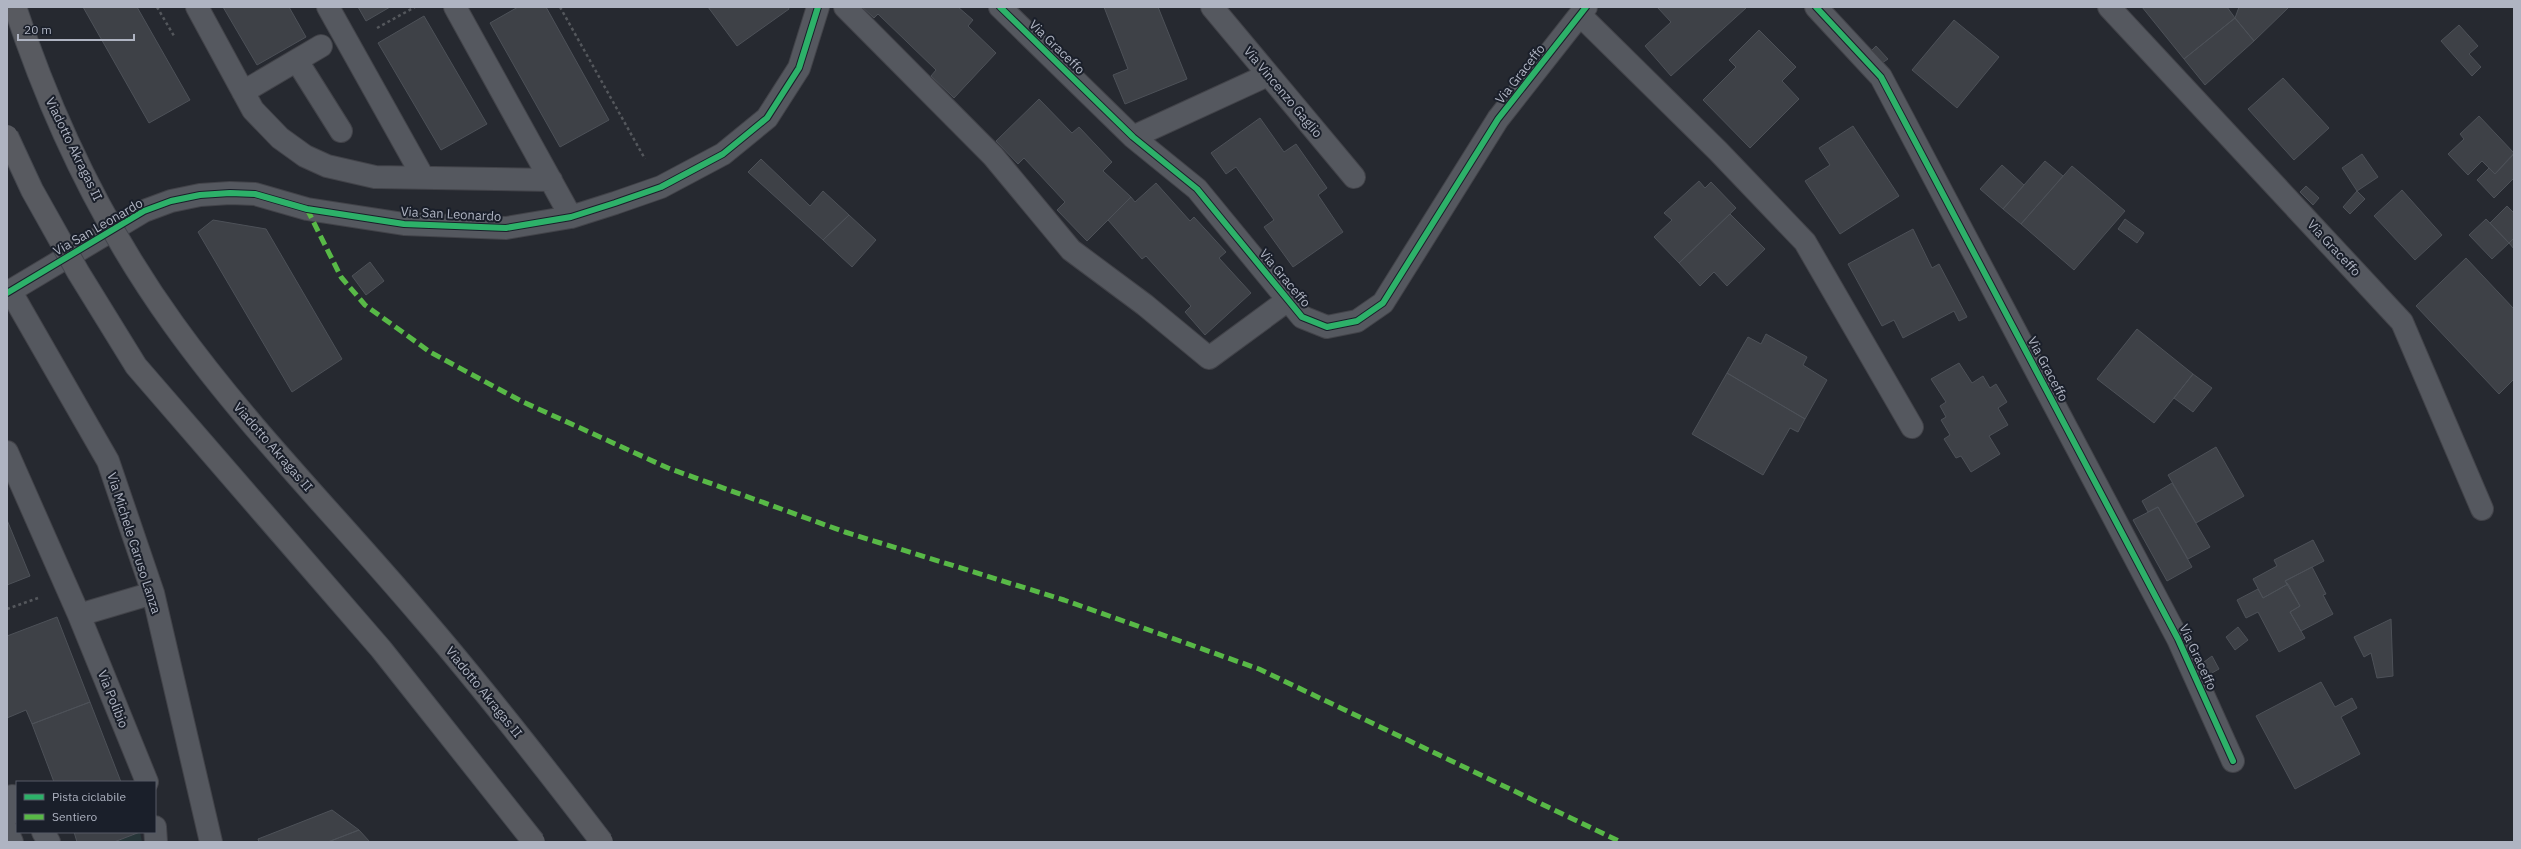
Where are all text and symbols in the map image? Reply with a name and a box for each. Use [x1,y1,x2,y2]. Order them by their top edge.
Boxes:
scale bar [18,16,134,42]
street label: Via Graceffo [1026,16,1088,78]
text: 20 m [24,22,52,37]
street label: Via Graceffo [1491,41,1549,107]
street label: Via Vincenzo Gaglio [1240,43,1326,141]
street label: Viadotto Akragas II [42,95,106,203]
street label: Via San Leonardo [50,194,146,260]
street label: Via San Leonardo [400,203,502,225]
street label: Via Graceffo [2304,216,2364,280]
street label: Via Graceffo [1256,245,1314,311]
street label: Via Graceffo [2024,334,2072,404]
street label: Viadotto Akragas II [230,399,316,495]
street label: Via Michele Caruso Lanza [103,470,165,616]
street label: Via Graceffo [2175,621,2221,693]
street label: Viadotto Akragas II [442,643,526,741]
street label: Via Polibio [94,668,132,730]
legend [16,781,156,833]
text: Pista ciclabile [52,789,126,804]
text: Sentiero [52,809,98,824]

